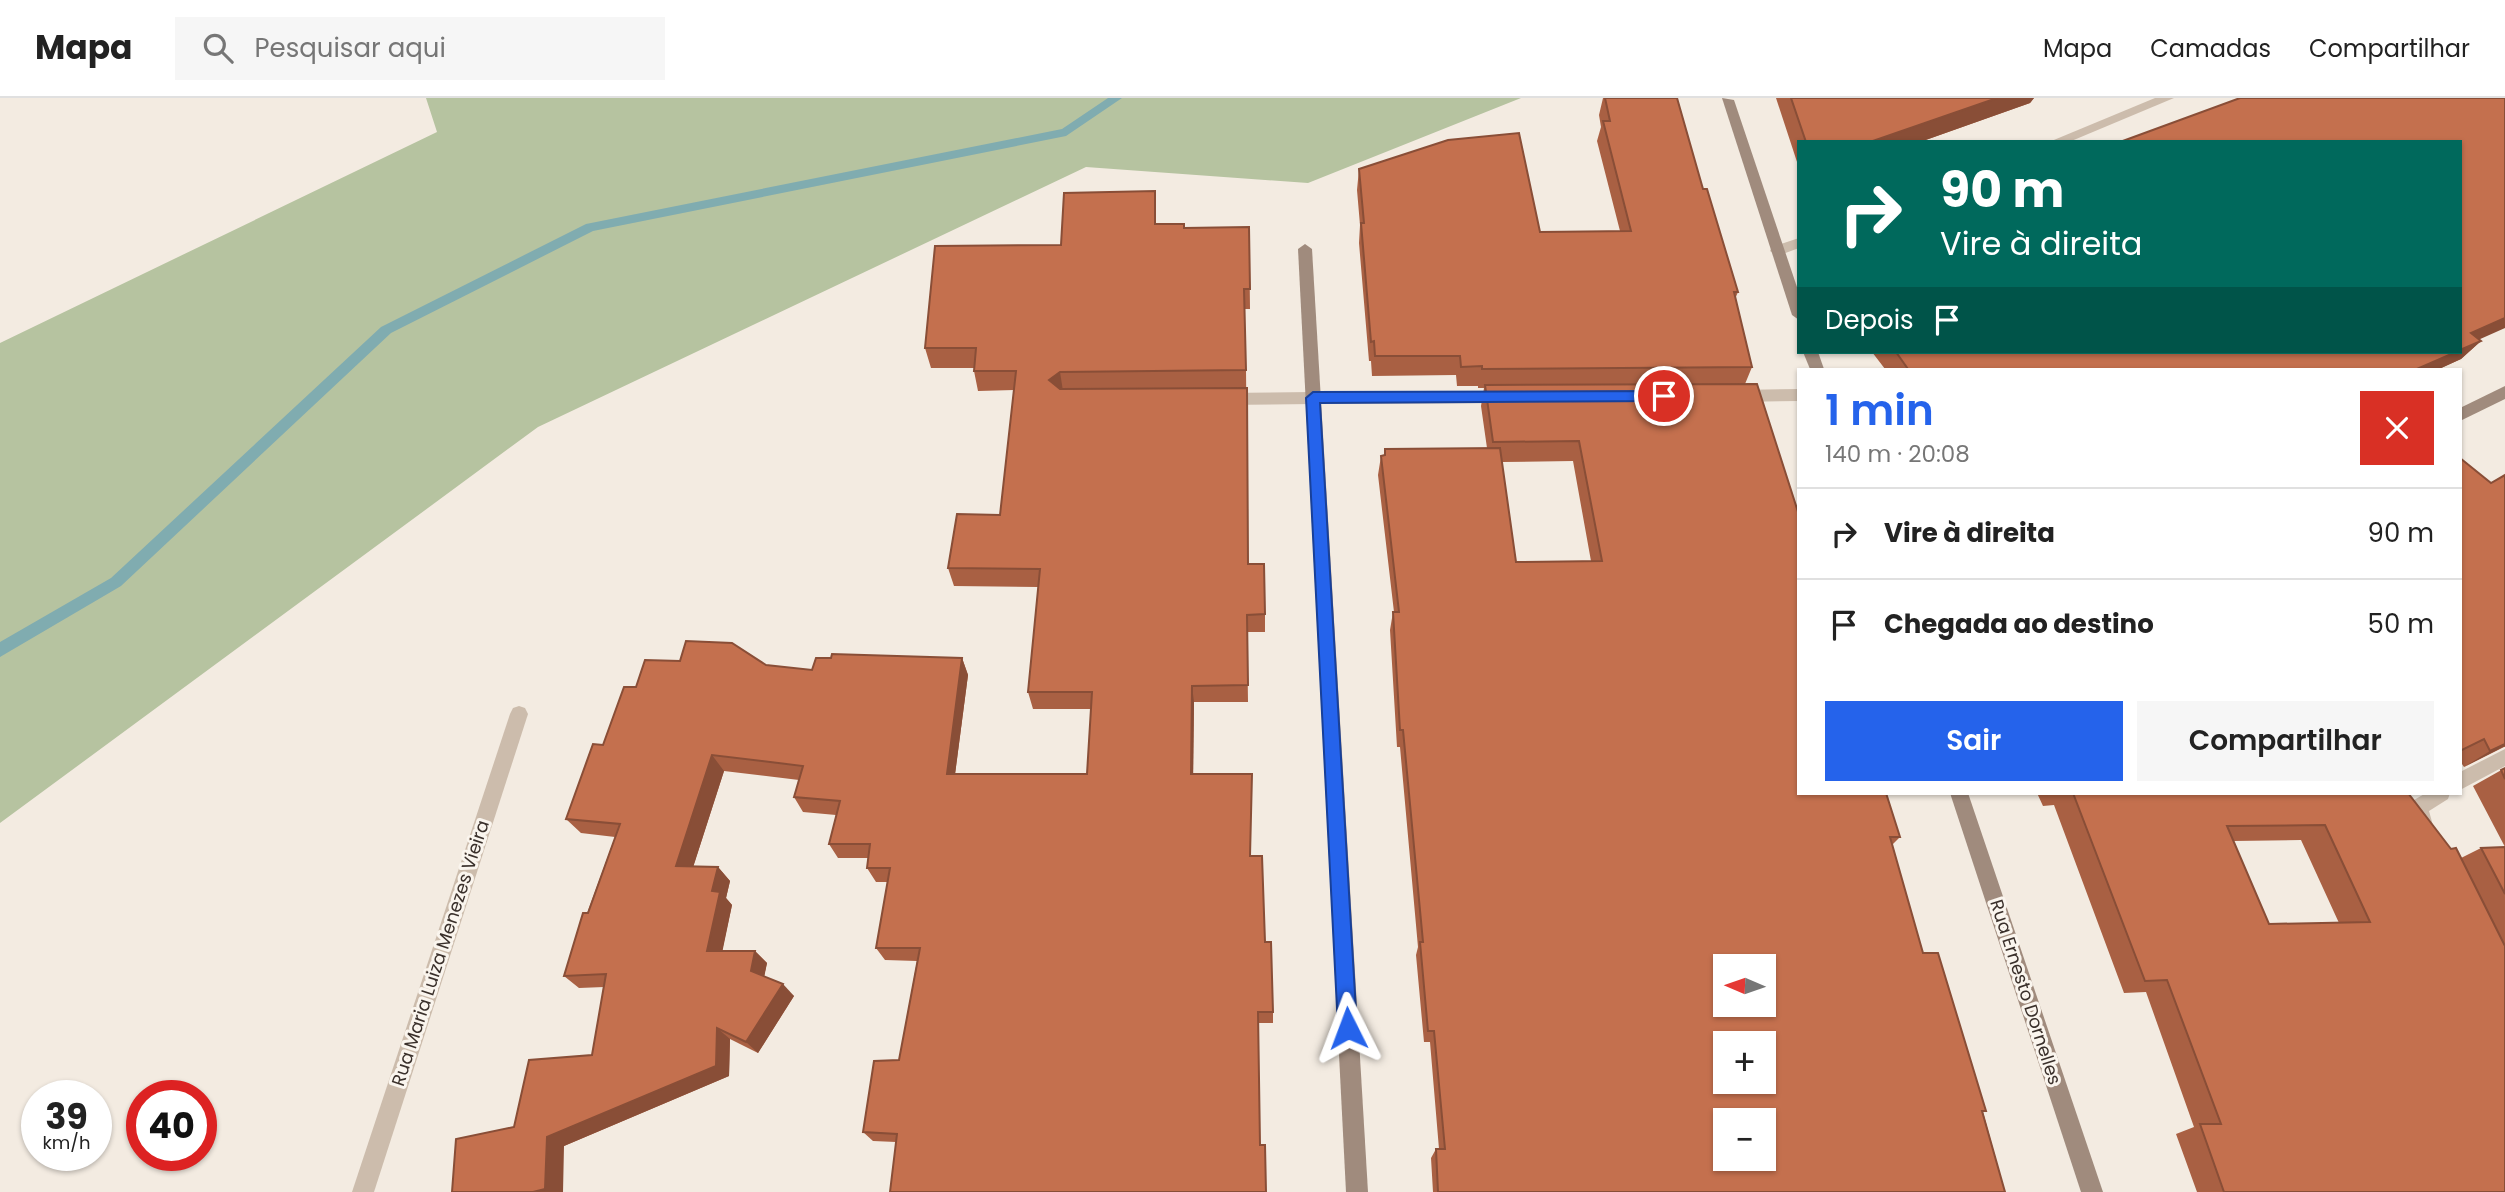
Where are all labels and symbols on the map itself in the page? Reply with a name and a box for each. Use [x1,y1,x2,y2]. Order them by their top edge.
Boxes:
pin [1634,366,1694,426]
street label: Rua Maria Luiza Menezes Vieira [385,817,495,1089]
street label: Rua Ernesto Dornelles [1984,896,2068,1088]
north arrow [1713,954,1776,1017]
position arrow [1311,991,1385,1065]
speed limit sign: 40 [126,1080,217,1171]

